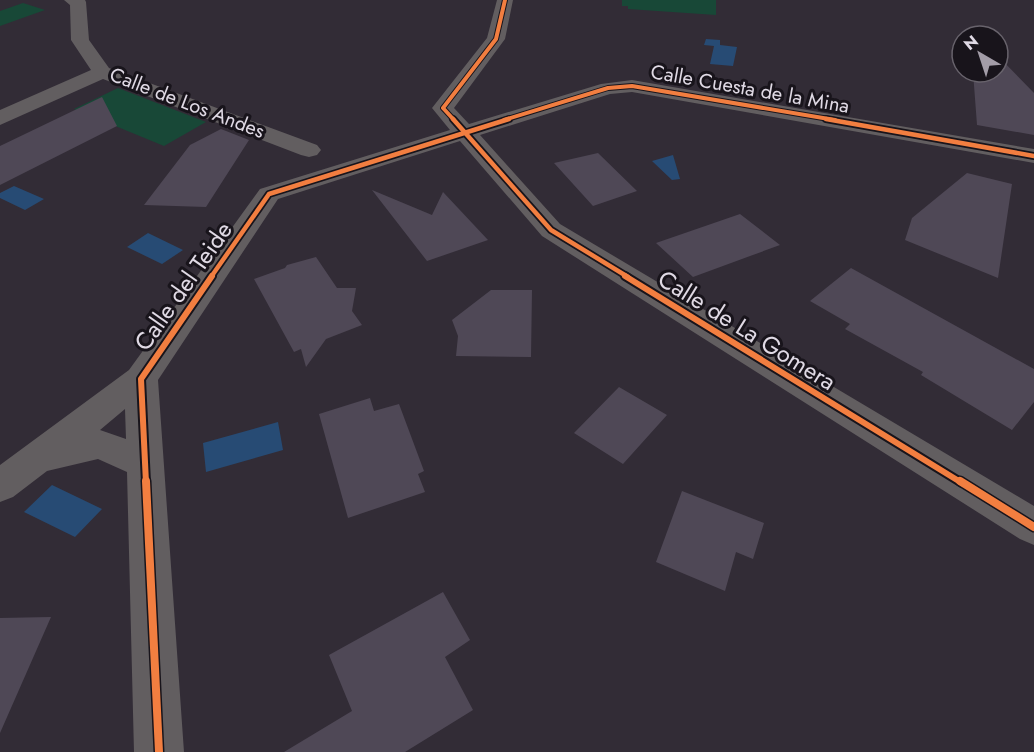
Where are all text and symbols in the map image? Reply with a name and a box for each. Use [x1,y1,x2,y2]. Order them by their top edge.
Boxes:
north arrow [950,24,1010,84]
text: N [959,30,983,56]
street label: Calle Cuesta de la Mina [648,57,852,121]
street label: Calle de Los Andes [105,60,269,146]
street label: Calle del Teide [125,214,241,358]
street label: Calle de La Gomera [651,261,843,399]

